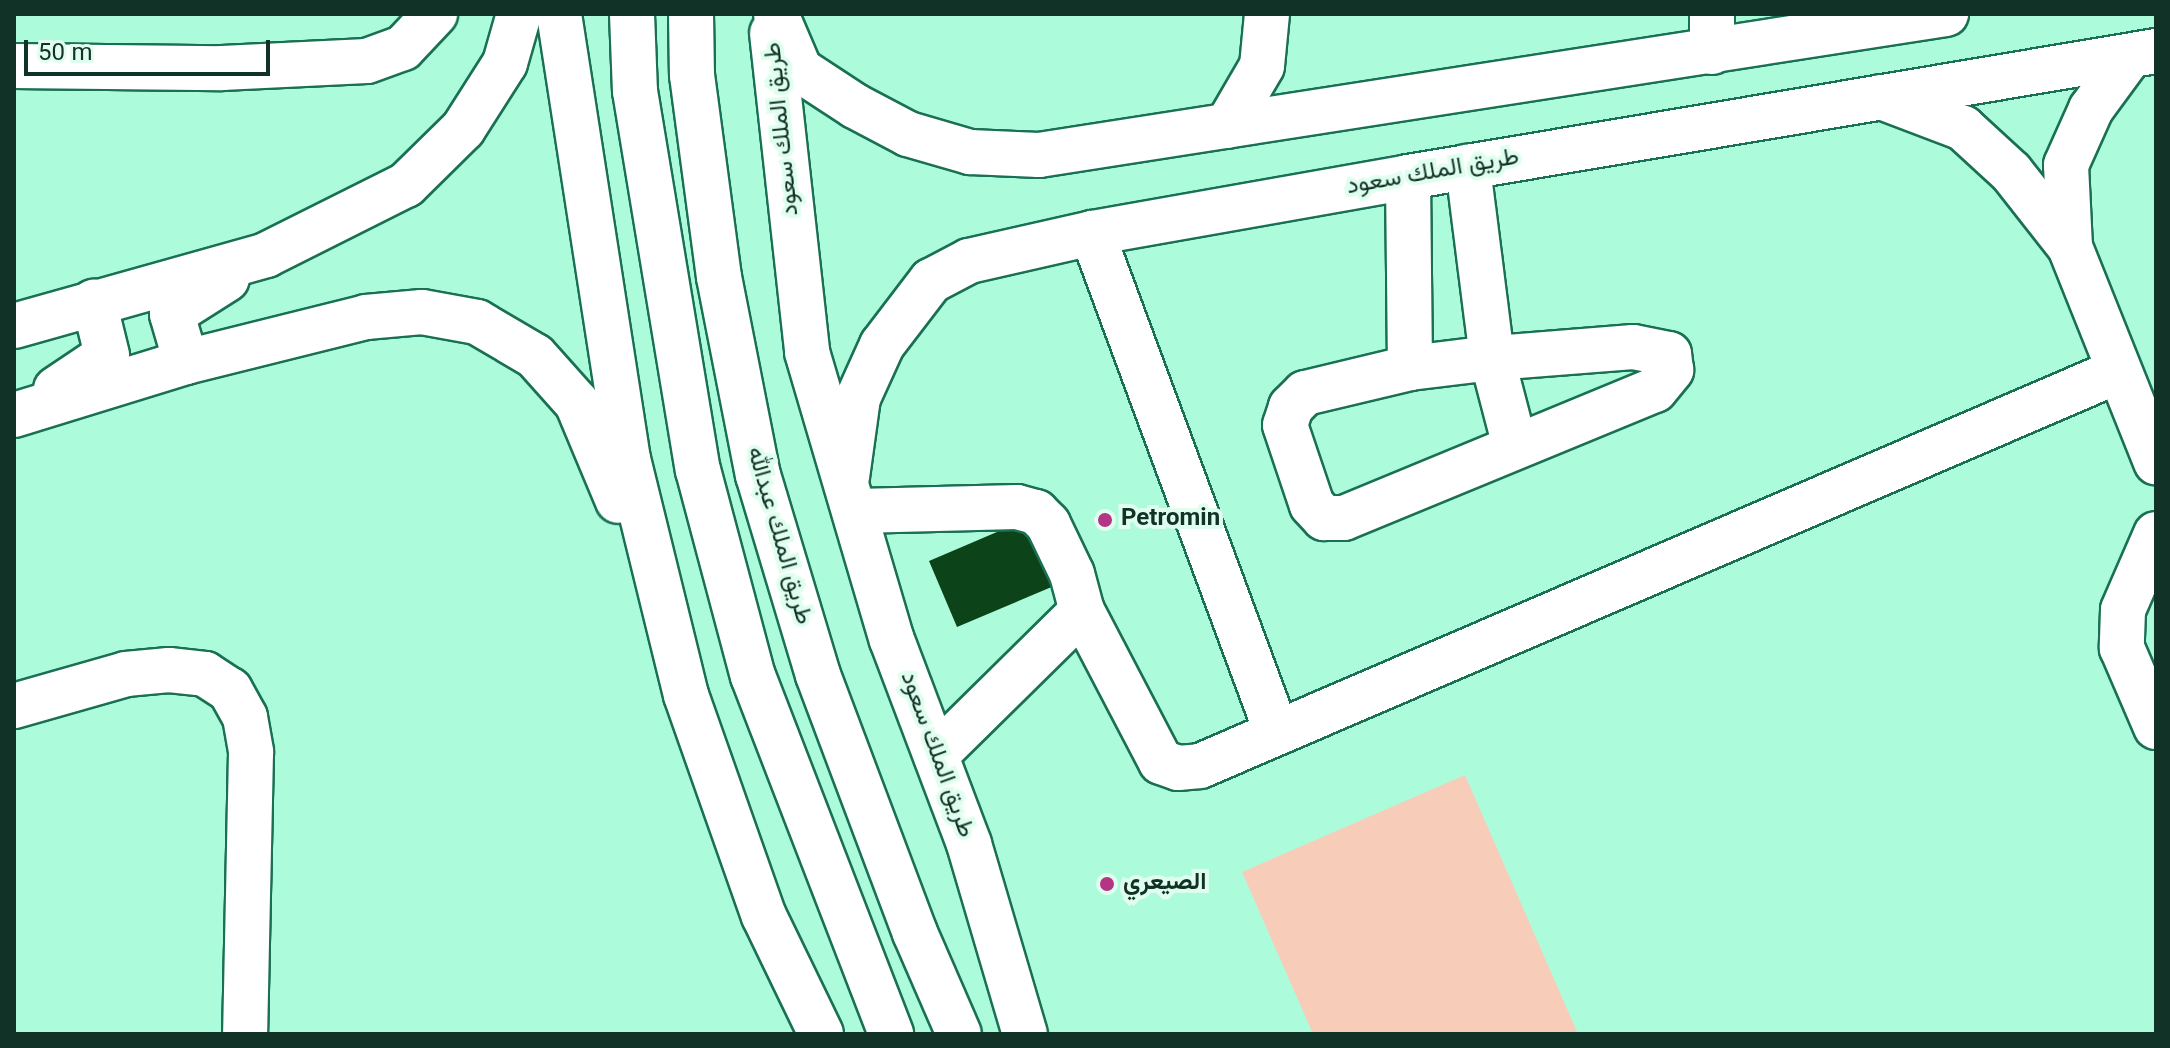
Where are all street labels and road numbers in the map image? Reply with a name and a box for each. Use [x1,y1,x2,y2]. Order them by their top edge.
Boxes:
street label: طريق الملك سعود [760,41,806,217]
street label: طريق الملك سعود [1345,144,1521,202]
street label: طريق الملك عبدالله [739,444,817,628]
street label: طريق الملك سعود [893,668,979,842]

